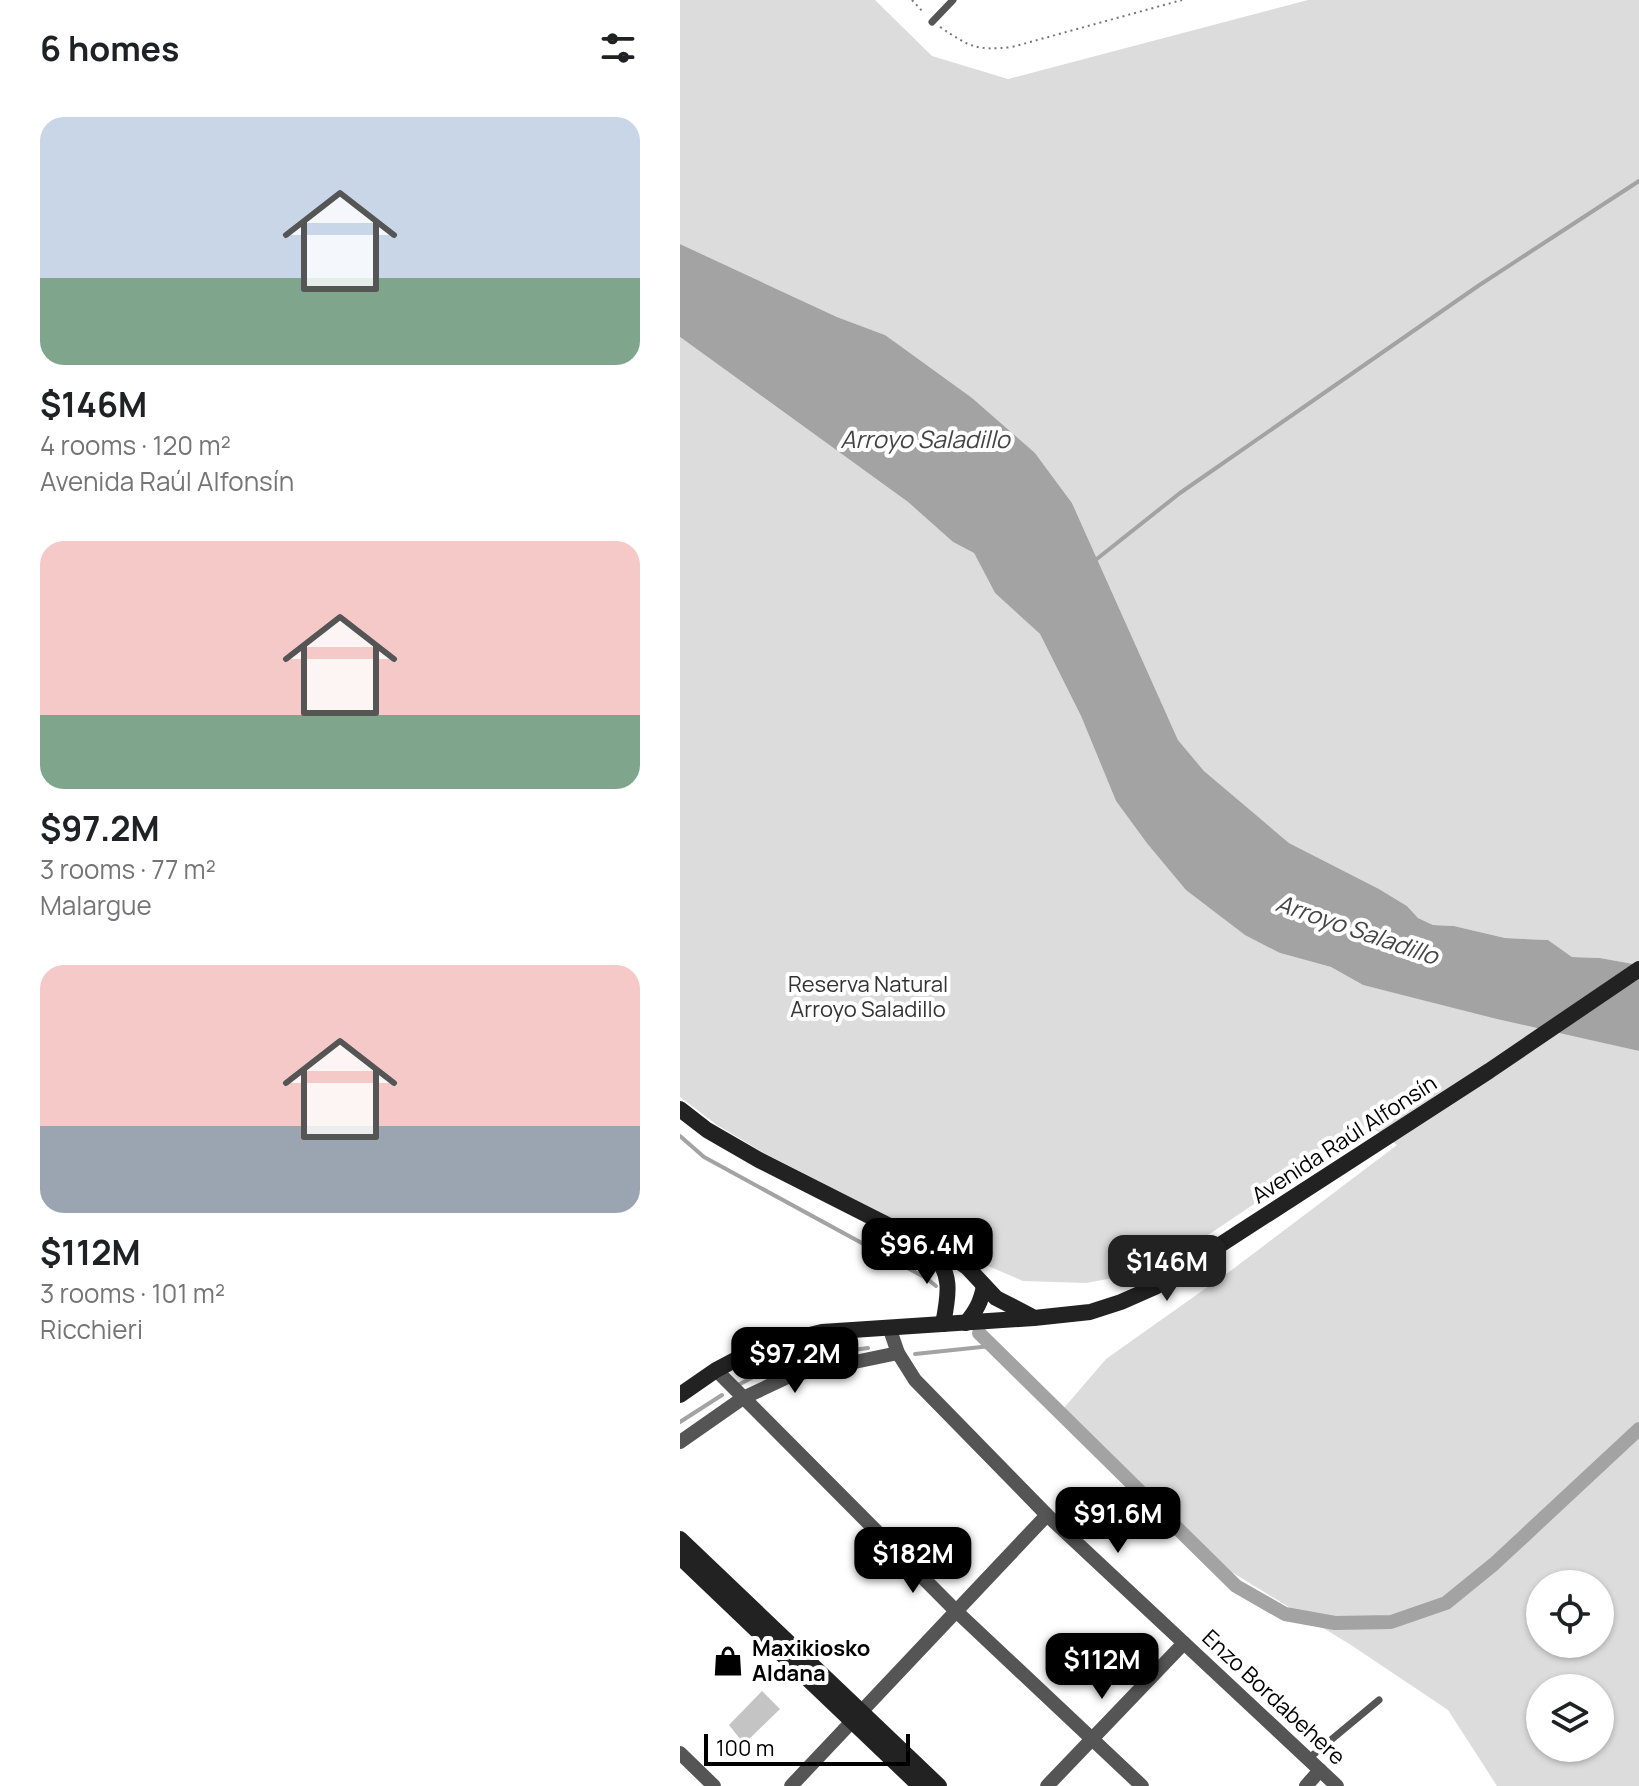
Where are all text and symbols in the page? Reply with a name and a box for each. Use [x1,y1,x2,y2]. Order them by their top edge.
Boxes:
text: 6 homes [40,25,179,71]
icon: filters [596,26,640,70]
icon: home [268,169,412,313]
text: $146M [40,381,147,427]
water label: Arroyo Saladillo [840,422,1012,455]
text: 4 rooms · 120 m² [40,427,231,463]
text: Avenida Raúl Alfonsín [40,463,294,499]
icon: home [268,593,412,737]
text: $97.2M [40,805,160,851]
text: 3 rooms · 77 m² [40,851,216,887]
water label: Arroyo Saladillo [1272,885,1445,972]
text: Malargue [40,887,152,923]
park label: Reserva Natural Arroyo Saladillo [788,969,948,1024]
icon: home [268,1017,412,1161]
street label: Avenida Raúl Alfonsín [1246,1068,1442,1210]
pin: $96.4M [862,1218,992,1286]
text: $96.4M [880,1226,974,1262]
text: $112M [40,1229,140,1275]
pin: $146M [1111,1235,1223,1303]
text: $146M [1126,1243,1208,1279]
text: 3 rooms · 101 m² [40,1275,225,1311]
text: Ricchieri [40,1311,143,1347]
pin: $97.2M [730,1327,860,1395]
text: $97.2M [749,1335,841,1371]
pin: $91.6M [1053,1487,1183,1555]
text: $91.6M [1073,1495,1163,1531]
pin: $182M [857,1527,969,1595]
text: $182M [872,1535,954,1571]
map controls [1526,1570,1614,1762]
button: locate [1526,1570,1614,1658]
street label: Enzo Bordabehere [1196,1623,1352,1771]
place label: Maxikiosko Aldana [752,1633,870,1688]
pin: $112M [1046,1633,1158,1701]
text: $112M [1064,1641,1140,1677]
shop icon: Maxikiosko Aldana [711,1644,745,1678]
button: layers [1526,1674,1614,1762]
scale bar [704,1730,910,1766]
text: 100 m [716,1733,774,1763]

